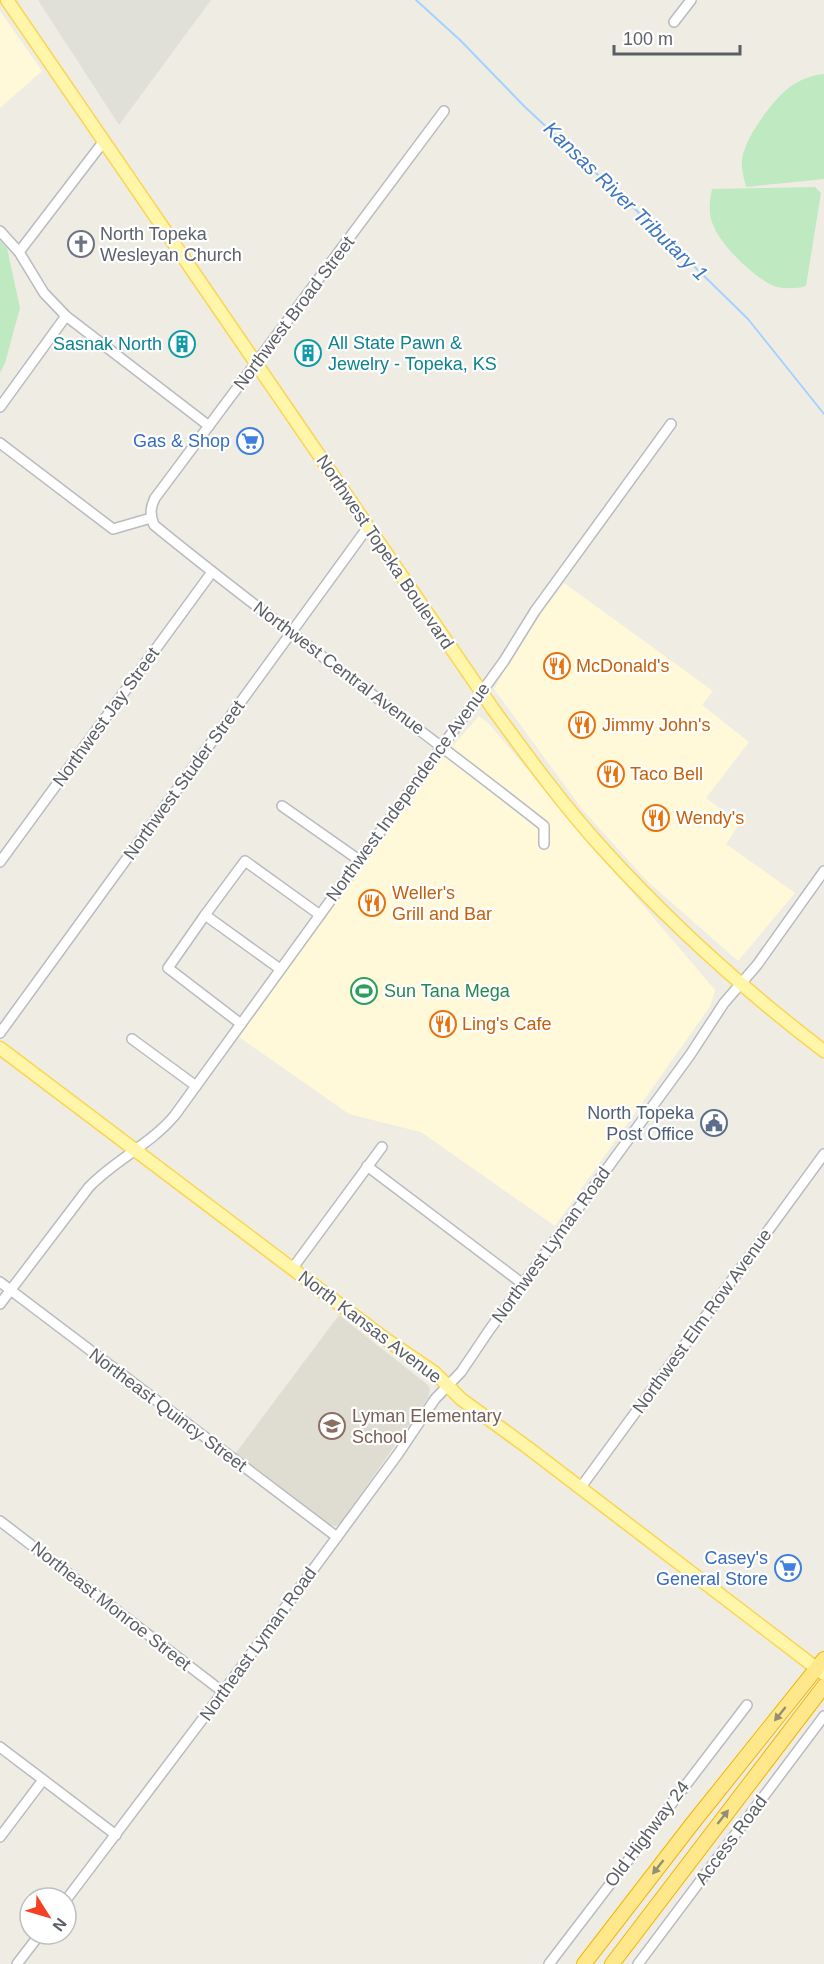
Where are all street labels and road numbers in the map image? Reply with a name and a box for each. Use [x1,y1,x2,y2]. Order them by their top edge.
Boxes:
street label: Northwest Broad Street [230,232,358,394]
street label: Northwest Topeka Boulevard [312,451,458,653]
street label: Northwest Central Avenue [250,597,428,739]
street label: Northwest Jay Street [49,644,163,790]
street label: Northwest Independence Avenue [322,679,494,905]
street label: Northwest Studer Street [119,696,249,864]
street label: Northwest Lyman Road [488,1163,614,1327]
street label: Northwest Elm Row Avenue [628,1225,776,1417]
street label: North Kansas Avenue [295,1267,445,1387]
street label: Northeast Quincy Street [85,1344,251,1476]
street label: Northeast Monroe Street [27,1537,195,1675]
street label: Northeast Lyman Road [196,1564,320,1724]
street label: Old Highway 24 [601,1777,693,1891]
street label: Access Road [691,1792,771,1888]

